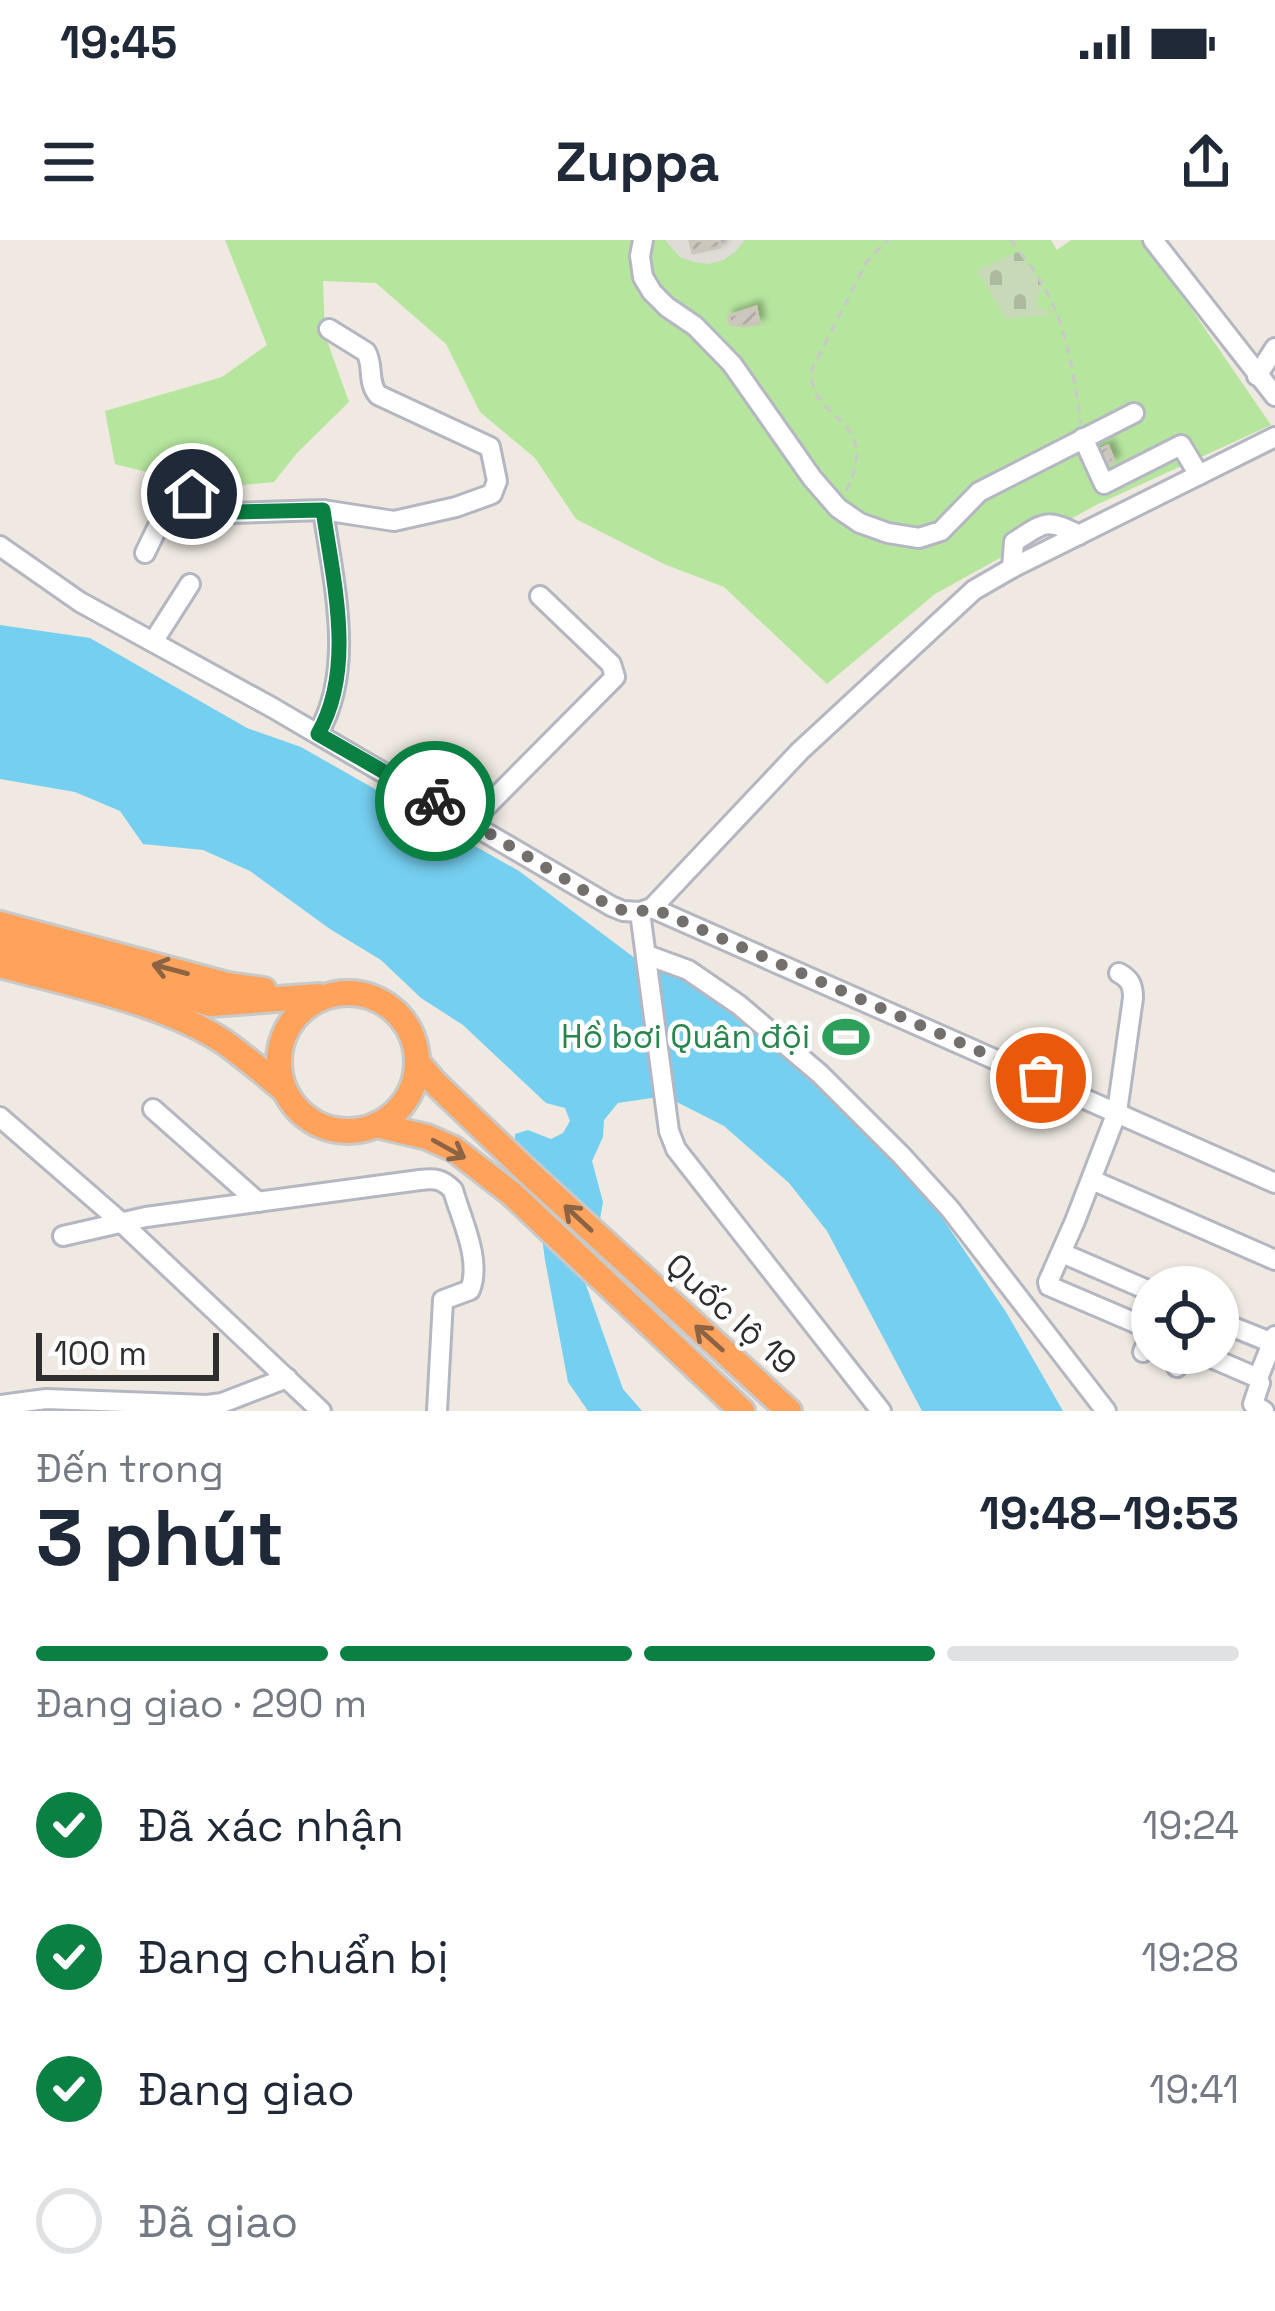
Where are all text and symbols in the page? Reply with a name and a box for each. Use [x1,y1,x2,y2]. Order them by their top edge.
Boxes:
text: 19:45 [60,14,177,71]
text: Zuppa [555,128,720,197]
icon: menu [36,129,102,195]
icon: share [1173,129,1239,195]
pin [141,443,243,545]
icon: home [159,461,225,527]
courier [375,741,495,861]
icon: bike [402,768,468,834]
one-way arrow [151,956,189,978]
sports icon: Hồ bơi Quân đội [821,1012,871,1062]
place label: Hồ bơi Quân đội [561,1016,810,1058]
pin [990,1027,1092,1129]
icon: bag [1008,1045,1074,1111]
one-way arrow [431,1138,466,1161]
one-way arrow [564,1205,593,1233]
street label: Quốc lộ 19 [657,1244,805,1384]
map controls [1131,1266,1239,1374]
button: locate [1131,1266,1239,1374]
one-way arrow [694,1325,725,1352]
scale bar [36,1327,219,1380]
text: 100 m [54,1333,147,1375]
text: Đến trong [36,1444,224,1493]
text: 19:48–19:53 [980,1485,1239,1542]
text: 3 phút [36,1488,284,1588]
text: Đang giao · 290 m [36,1679,367,1728]
icon: check [36,1792,102,1858]
text: Đã xác nhận [138,1797,404,1854]
text: 19:24 [1142,1801,1239,1850]
icon: check [36,1924,102,1990]
text: Đang chuẩn bị [138,1929,448,1986]
text: 19:28 [1141,1933,1239,1982]
icon: check [36,2056,102,2122]
text: Đang giao [138,2061,355,2118]
text: 19:41 [1149,2065,1239,2114]
text: Đã giao [138,2193,298,2250]

